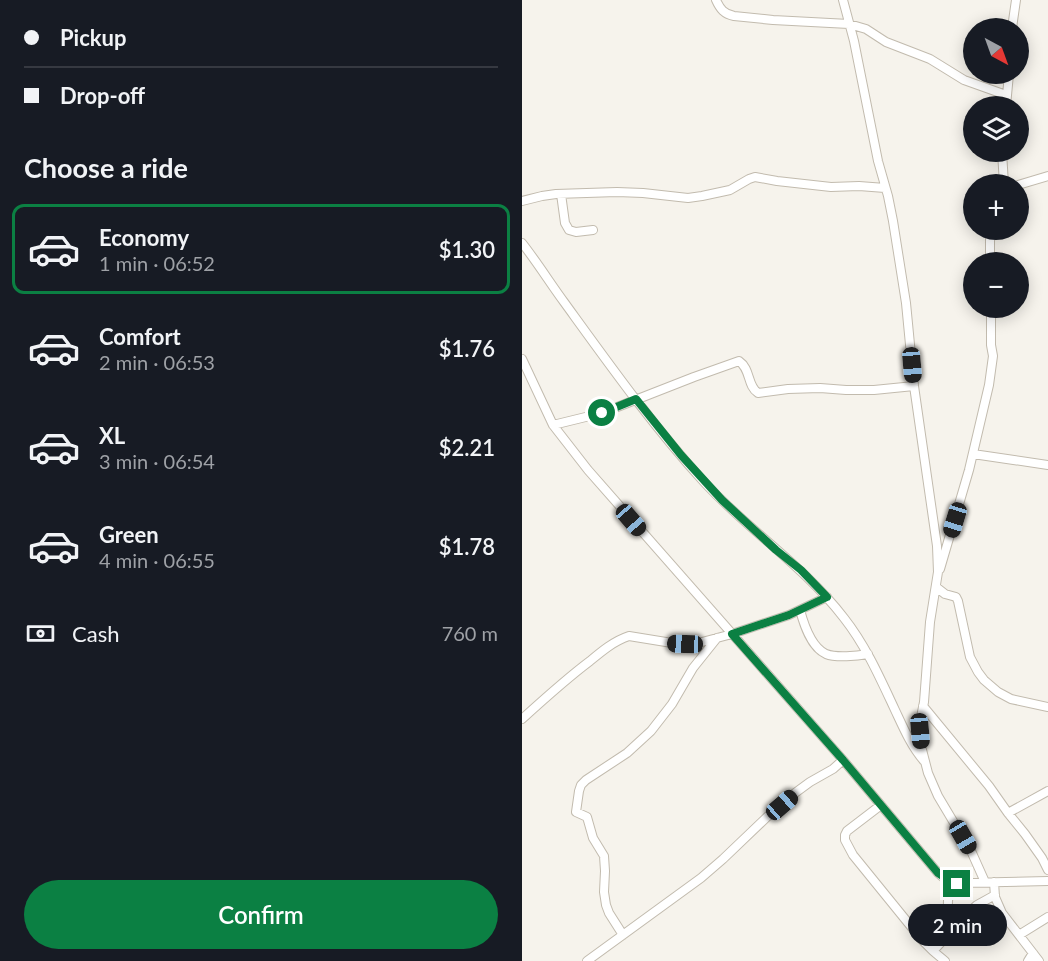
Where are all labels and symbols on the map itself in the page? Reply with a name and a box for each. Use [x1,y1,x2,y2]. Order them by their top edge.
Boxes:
north arrow [963,18,1029,84]
car [901,346,923,384]
route start [588,399,615,426]
car [941,500,969,540]
car [612,501,650,539]
car [667,634,703,654]
car [909,712,931,750]
car [763,786,801,824]
car [946,817,980,857]
route end [943,870,970,897]
callout: 2 min [908,905,1006,947]

